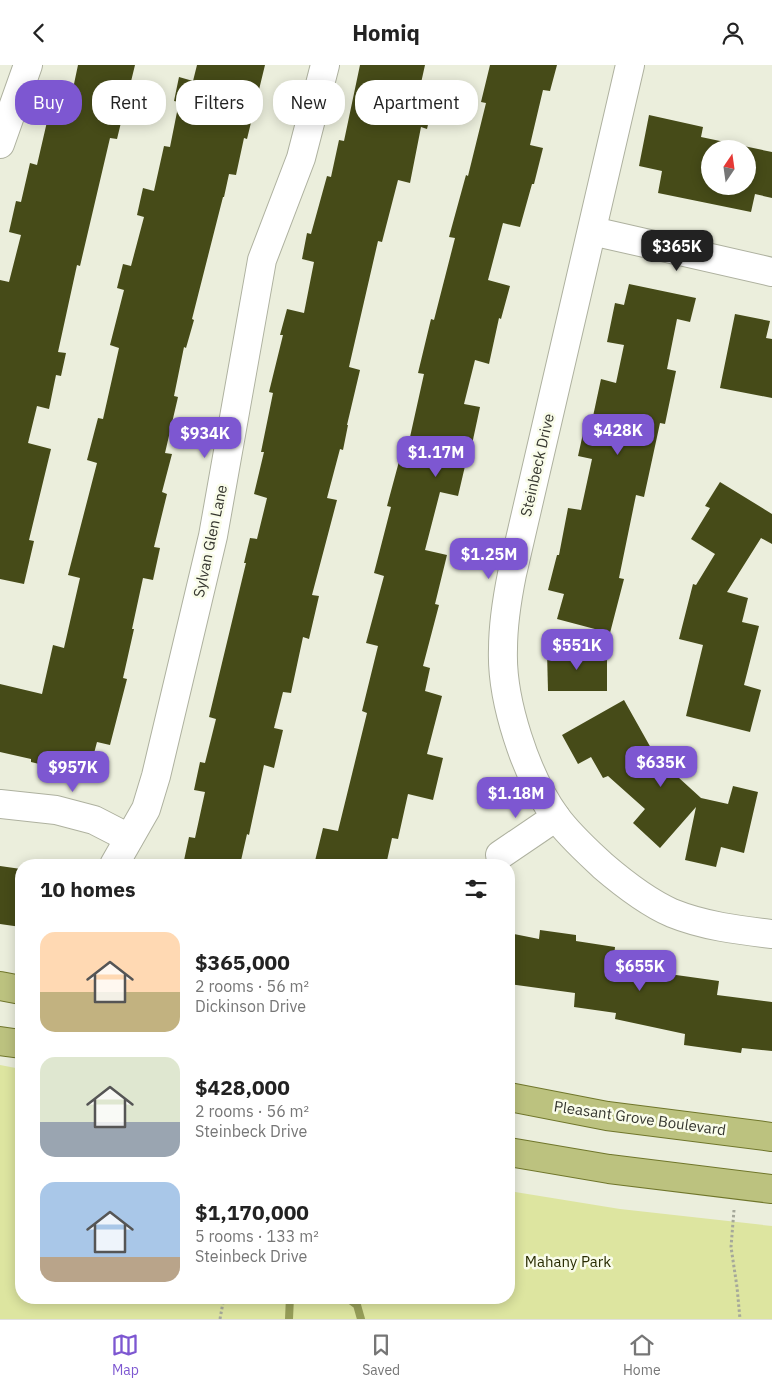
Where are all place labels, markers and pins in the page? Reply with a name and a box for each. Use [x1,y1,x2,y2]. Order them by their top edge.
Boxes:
pin: $365K [642,229,712,272]
pin: $428K [583,413,653,456]
pin: $934K [170,417,240,459]
pin: $1.17M [395,435,477,478]
pin: $1.25M [448,537,530,580]
pin: $551K [542,629,612,671]
pin: $635K [626,745,696,788]
pin: $957K [38,751,108,793]
pin: $1.18M [475,777,557,819]
pin: $655K [605,949,675,992]

